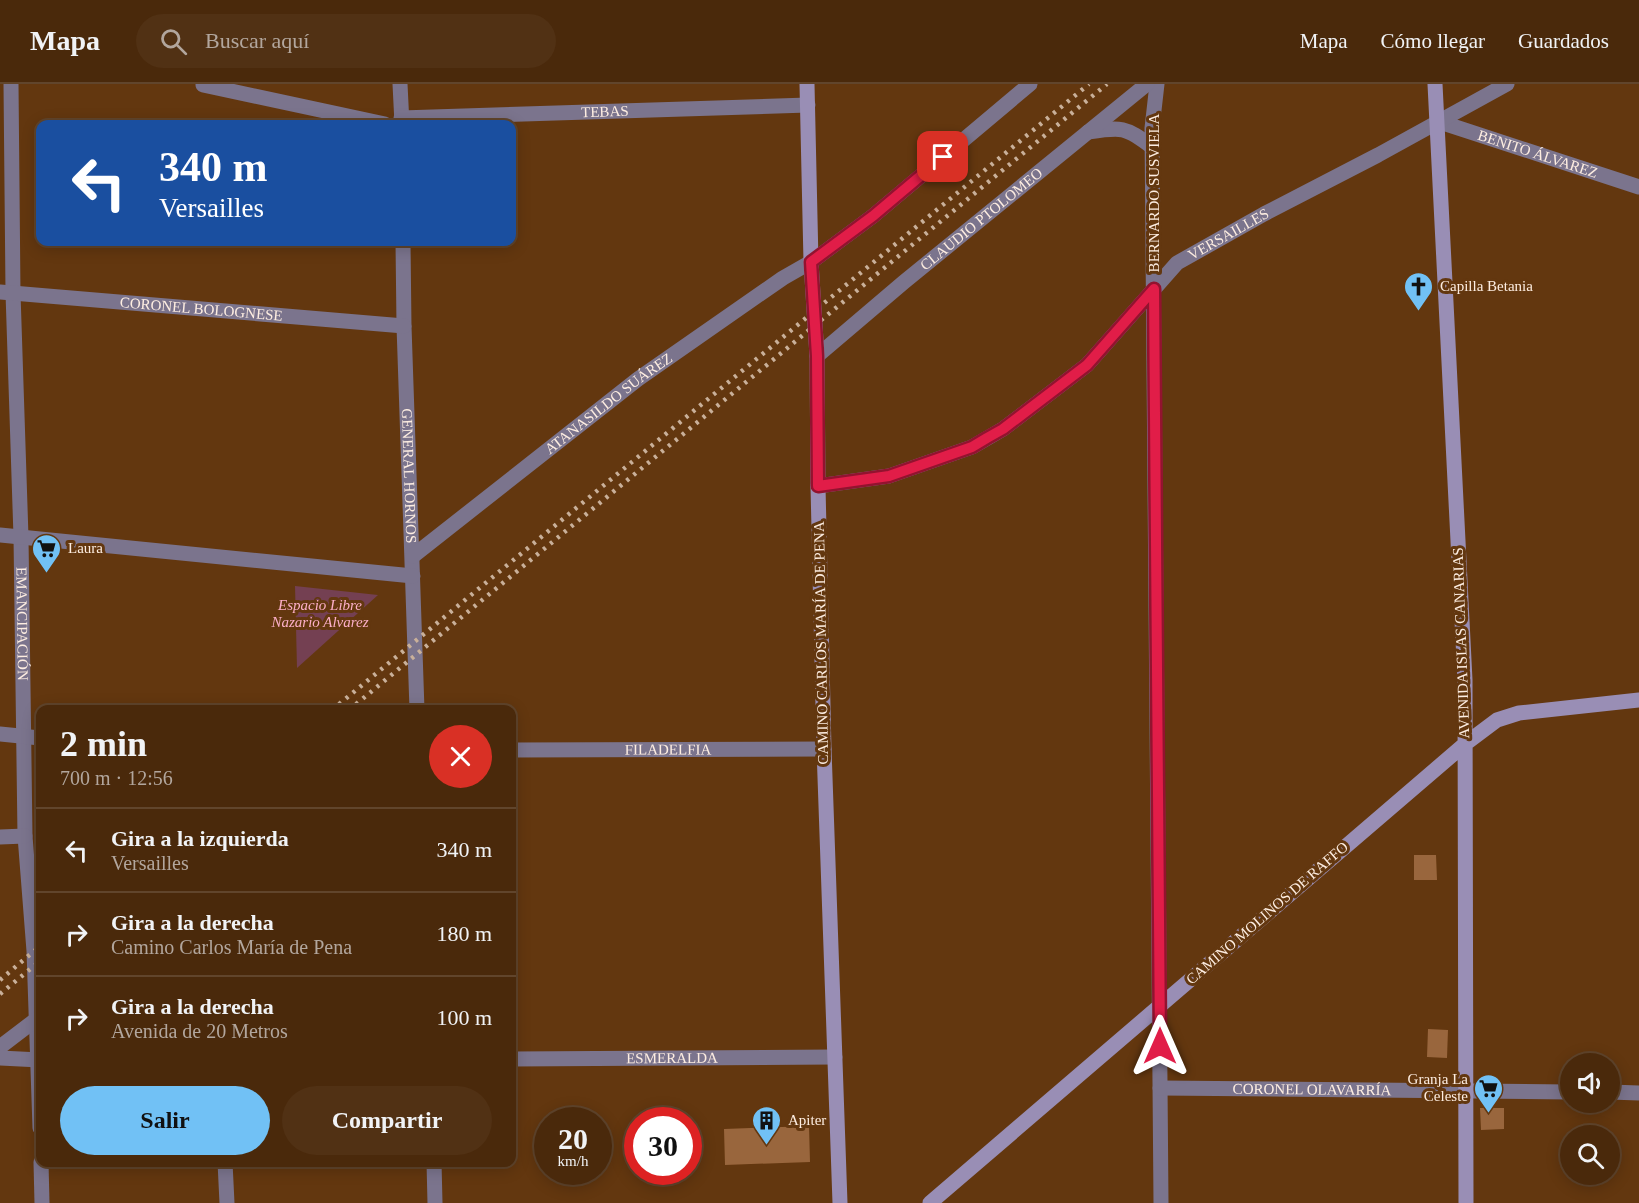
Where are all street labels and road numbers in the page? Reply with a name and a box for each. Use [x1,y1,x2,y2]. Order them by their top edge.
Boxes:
street label: TEBAS [581,103,629,120]
street label: BERNARDO SUSVIELA [1146,113,1162,272]
street label: BENITO ÁLVAREZ [1476,127,1600,181]
street label: CLAUDIO PTOLOMEO [917,164,1046,273]
street label: VERSAILLES [1185,205,1271,263]
street label: CORONEL BOLOGNESE [119,294,283,324]
street label: ATANASILDO SUÁREZ [542,350,675,457]
street label: GENERAL HORNOS [399,408,419,544]
street label: CAMINO CARLOS MARÍA DE PENA [811,521,831,765]
street label: AVENIDA ISLAS CANARIAS [1450,547,1472,739]
street label: EMANCIPACIÓN [13,567,31,681]
street label: FILADELFIA [625,741,712,758]
street label: CAMINO MOLINOS DE RAFFO [1183,838,1351,988]
street label: ESMERALDA [626,1050,718,1066]
street label: CORONEL OLAVARRÍA [1233,1081,1392,1098]

